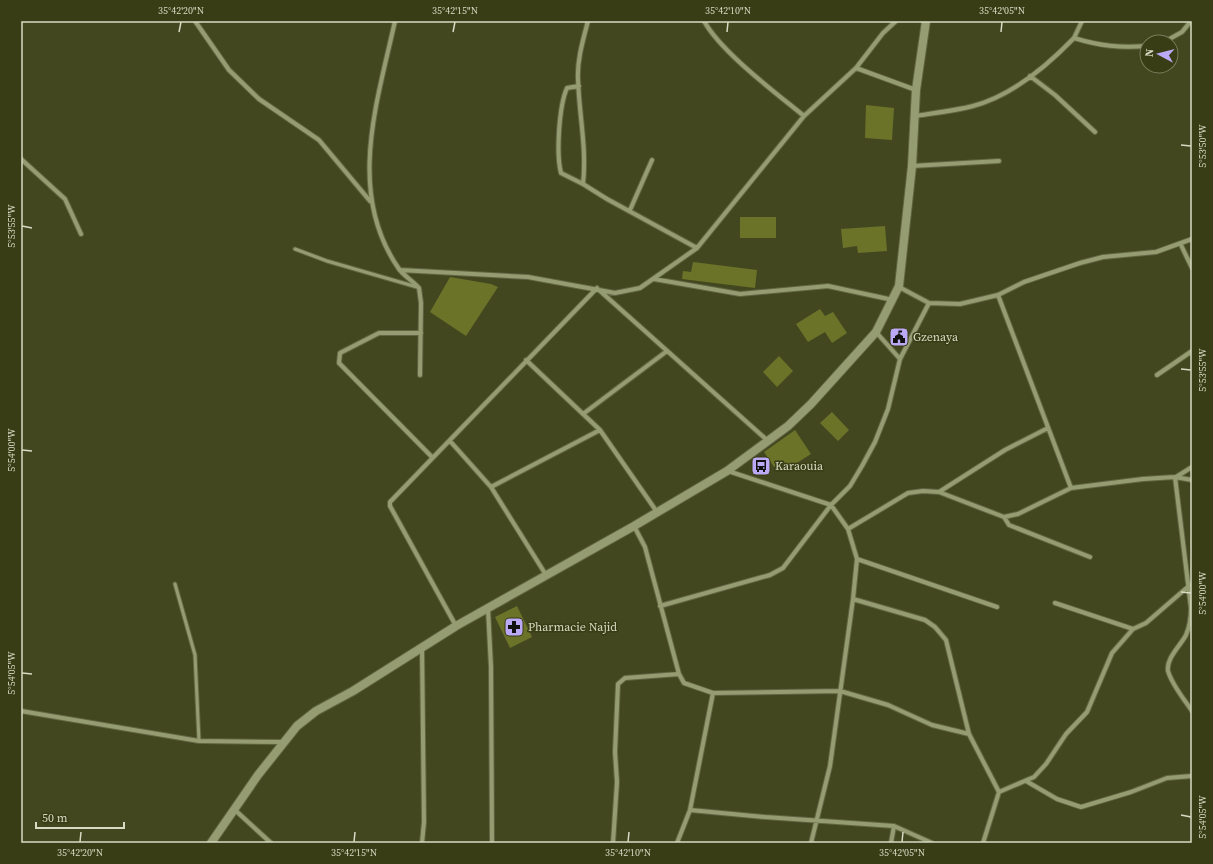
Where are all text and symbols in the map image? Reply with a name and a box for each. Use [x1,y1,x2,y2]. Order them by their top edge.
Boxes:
text: 35°42'20"N [158,4,204,17]
text: 35°42'15"N [432,4,478,17]
text: 35°42'10"N [705,4,751,17]
text: 35°42'05"N [979,4,1025,17]
north arrow [1139,34,1179,74]
text: N [1142,48,1158,58]
text: 5°53'50"W [1196,124,1209,168]
text: 5°53'55"W [5,204,18,248]
public building icon: Gzenaya [888,326,910,348]
place label: Gzenaya [913,329,959,345]
text: 5°53'55"W [1196,348,1209,392]
text: 5°54'00"W [5,428,18,472]
bus stop icon: Karaouia [750,455,772,477]
place label: Karaouia [775,458,824,474]
text: 5°54'00"W [1196,571,1209,615]
pharmacy icon: Pharmacie Najid [503,616,525,638]
place label: Pharmacie Najid [528,619,617,635]
text: 5°54'05"W [5,651,18,695]
text: 5°54'05"W [1196,795,1209,839]
scale bar [36,804,124,830]
text: 50 m [42,810,68,826]
text: 35°42'20"N [57,846,103,859]
text: 35°42'15"N [331,846,377,859]
text: 35°42'10"N [605,846,651,859]
text: 35°42'05"N [879,846,925,859]

